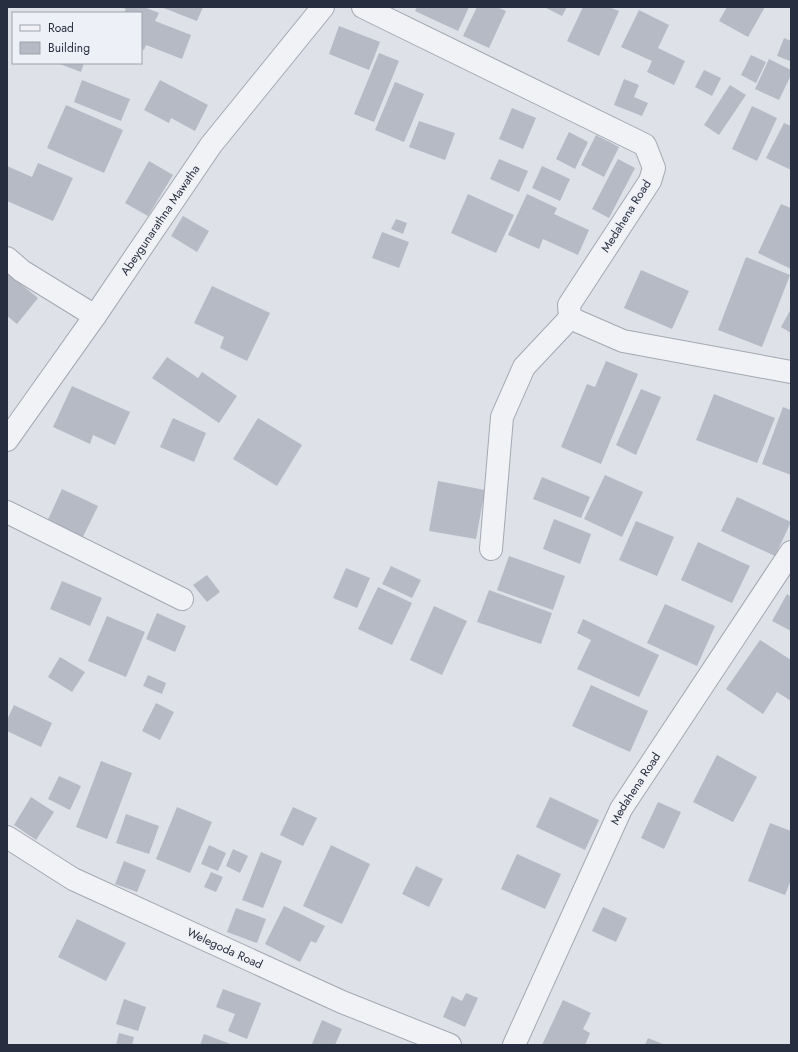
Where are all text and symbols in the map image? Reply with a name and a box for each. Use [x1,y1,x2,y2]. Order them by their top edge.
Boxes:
legend [12,12,142,64]
text: Road [48,19,74,37]
text: Building [48,39,90,57]
street label: Abeygunarathna Mawatha [116,161,204,279]
street label: Medahena Road [596,176,656,256]
street label: Medahena Road [606,749,665,828]
street label: Welegoda Road [184,923,266,974]

